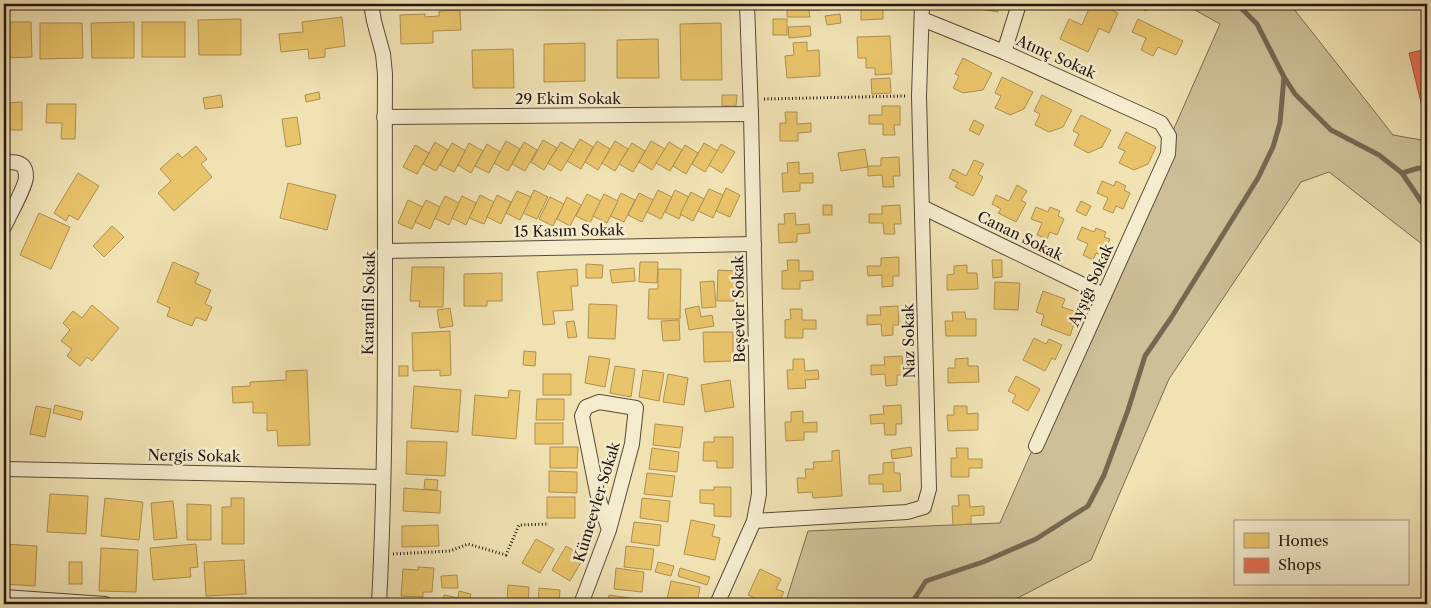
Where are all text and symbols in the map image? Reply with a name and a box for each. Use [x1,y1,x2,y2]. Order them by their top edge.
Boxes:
street label: Atınç Sokak [1012,30,1100,83]
street label: 29 Ekim Sokak [515,89,622,108]
street label: Canan Sokak [974,207,1068,265]
street label: 15 Kasım Sokak [514,220,626,241]
street label: Ayşığı Sokak [1063,239,1118,330]
street label: Karanfil Sokak [358,249,379,355]
street label: Beşevler Sokak [728,254,749,363]
street label: Naz Sokak [898,302,919,379]
street label: Kümeevler Sokak [569,438,624,564]
street label: Nergis Sokak [147,445,242,466]
legend [1234,520,1408,586]
text: Homes [1278,531,1329,550]
text: Shops [1278,555,1321,574]

